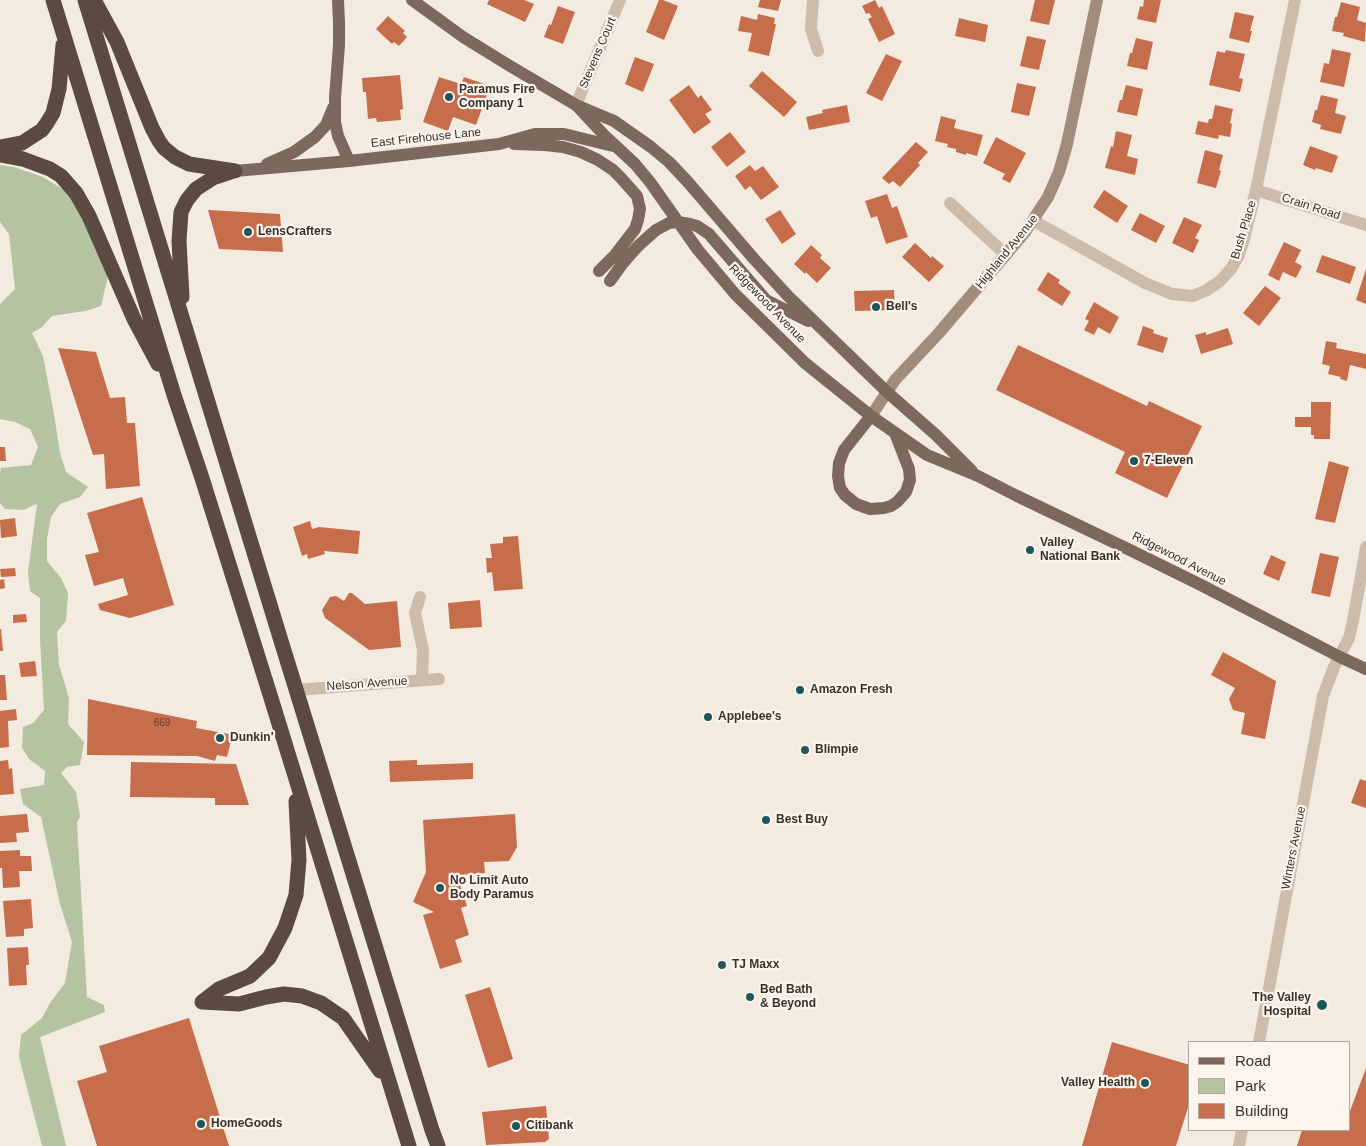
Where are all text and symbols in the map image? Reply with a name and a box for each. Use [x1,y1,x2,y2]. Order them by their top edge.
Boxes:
street label: Stevens Court [577,15,619,91]
place label: Paramus Fire Company 1 [459,83,535,111]
marker: Paramus Fire Company 1 [443,91,455,103]
street label: East Firehouse Lane [370,125,482,151]
street label: Crain Road [1280,191,1342,223]
street label: Bush Place [1228,199,1260,261]
street label: Highland Avenue [973,212,1041,292]
place label: LensCrafters [258,225,332,239]
marker: LensCrafters [242,226,254,238]
street label: Ridgewood Avenue [726,262,808,346]
place label: Bell's [886,300,918,314]
marker: Bell's [870,301,882,313]
place label: 7-Eleven [1144,454,1193,468]
marker: 7-Eleven [1128,455,1140,467]
street label: Ridgewood Avenue [1129,529,1229,589]
place label: Valley National Bank [1040,536,1120,564]
marker: Valley National Bank [1024,544,1036,556]
street label: Nelson Avenue [326,674,408,694]
place label: Amazon Fresh [810,683,893,697]
marker: Amazon Fresh [794,684,806,696]
place label: Applebee's [718,710,782,724]
marker: Applebee's [702,711,714,723]
house number: 669 [154,717,170,729]
place label: Dunkin' [230,731,274,745]
marker: Dunkin' [214,732,226,744]
place label: Blimpie [815,743,858,757]
marker: Blimpie [799,744,811,756]
street label: Winters Avenue [1279,805,1309,891]
place label: Best Buy [776,813,828,827]
marker: Best Buy [760,814,772,826]
place label: No Limit Auto Body Paramus [450,874,534,902]
marker: No Limit Auto Body Paramus [434,882,446,894]
place label: TJ Maxx [732,958,779,972]
marker: TJ Maxx [716,959,728,971]
place label: Bed Bath & Beyond [760,983,816,1011]
marker: Bed Bath & Beyond [744,991,756,1003]
place label: The Valley Hospital [1252,991,1311,1019]
marker: The Valley Hospital [1315,998,1329,1012]
legend [1188,1041,1351,1131]
text: Road [1235,1052,1271,1069]
place label: Valley Health [1061,1076,1135,1090]
marker: Valley Health [1139,1077,1151,1089]
text: Park [1235,1077,1266,1094]
text: Building [1235,1102,1288,1119]
place label: HomeGoods [211,1117,282,1131]
marker: HomeGoods [195,1118,207,1130]
place label: Citibank [526,1119,573,1133]
marker: Citibank [510,1120,522,1132]

